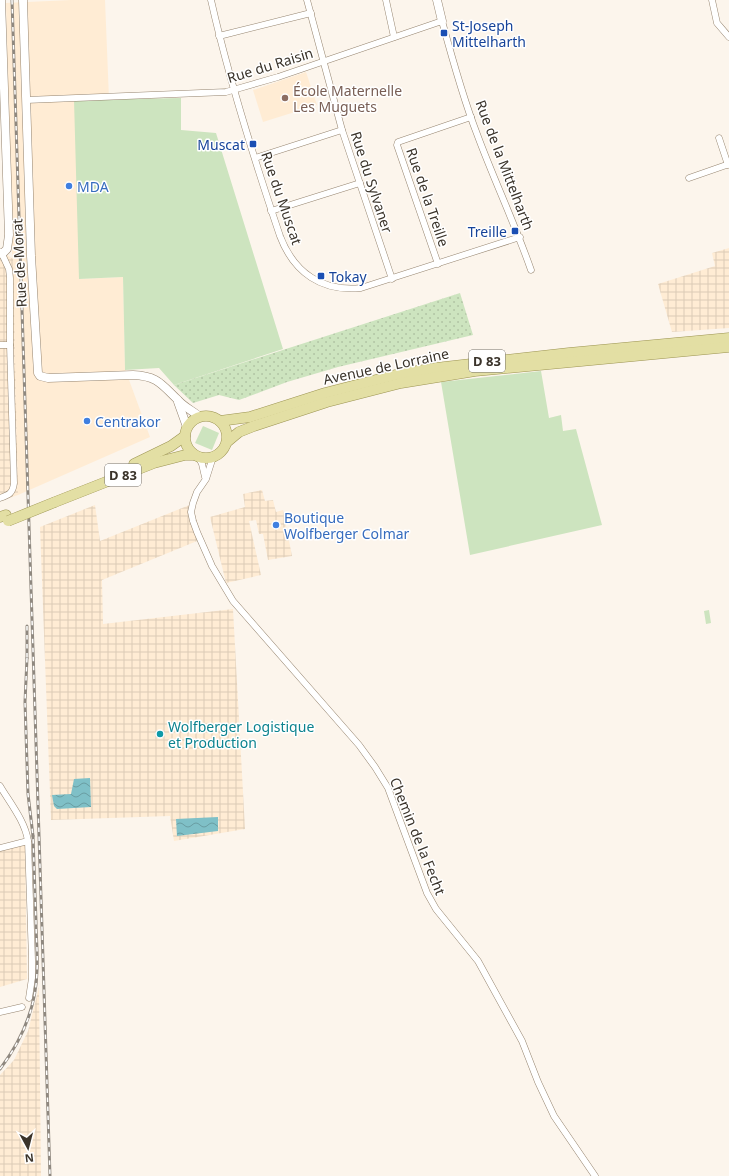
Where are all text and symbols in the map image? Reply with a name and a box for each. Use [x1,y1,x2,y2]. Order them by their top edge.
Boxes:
place label: St-Joseph Mittelharth [452,16,526,51]
marker: St-Joseph Mittelharth [439,28,449,38]
street label: Rue du Raisin [225,43,315,87]
place label: École Maternelle Les Muguets [293,81,402,116]
marker: École Maternelle Les Muguets [280,93,290,103]
street label: Rue de la Mittelharth [471,97,539,233]
street label: Rue du Sylvaner [347,129,397,235]
place label: Muscat [197,135,245,154]
marker: Muscat [248,139,258,149]
street label: Rue de la Treille [402,145,454,249]
street label: Rue du Muscat [257,149,307,247]
place label: MDA [77,177,109,196]
marker: MDA [64,181,74,191]
street label: Rue de Morat [7,218,31,308]
place label: Treille [468,222,507,241]
marker: Treille [510,226,520,236]
place label: Tokay [329,267,368,286]
marker: Tokay [316,271,326,281]
street label: Avenue de Lorraine [321,343,451,389]
road number: D 83 [469,350,505,372]
place label: Centrakor [95,412,161,431]
marker: Centrakor [82,416,92,426]
road number: D 83 [105,464,141,486]
place label: Boutique Wolfberger Colmar [284,508,410,543]
marker: Boutique Wolfberger Colmar [271,520,281,530]
place label: Wolfberger Logistique et Production [168,717,314,752]
marker: Wolfberger Logistique et Production [155,729,165,739]
street label: Chemin de la Fecht [386,774,450,898]
north arrow [8,1128,48,1168]
text: N [24,1150,35,1166]

